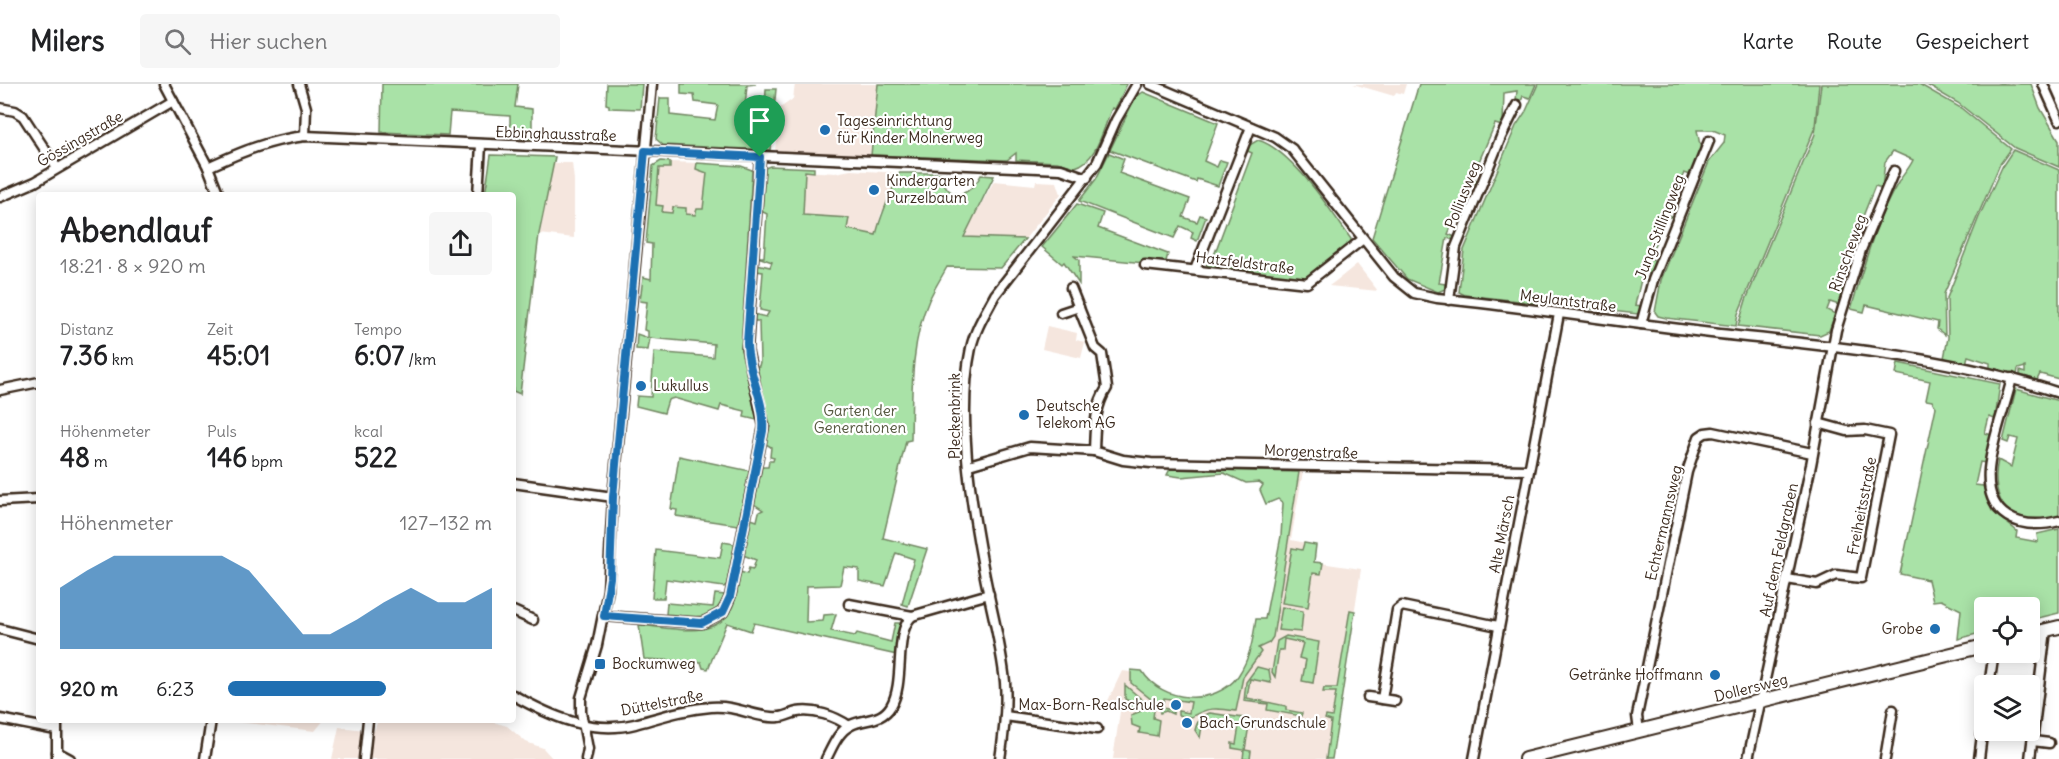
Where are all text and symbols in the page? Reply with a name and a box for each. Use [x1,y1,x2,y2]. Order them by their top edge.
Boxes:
search box [140,14,560,68]
text: Milers [30,23,104,59]
icon: search [161,25,194,58]
text: Hier suchen [209,27,327,55]
text: Karte [1742,28,1794,55]
text: Route [1827,28,1882,55]
text: Gespeichert [1915,28,2029,55]
pin [734,95,785,157]
icon: arrive [743,104,776,137]
street label: Gössingstraße [33,106,126,171]
place label: Tageseinrichtung für Kinder Molnerweg [837,111,983,147]
street label: Ebbinghausstraße [495,122,617,145]
marker: Tageseinrichtung für Kinder Molnerweg [818,123,832,137]
street label: Polliusweg [1440,158,1485,231]
place label: Kindergarten Purzelbaum [886,171,975,207]
street label: Jung-Stillingweg [1631,172,1688,282]
marker: Kindergarten Purzelbaum [867,183,881,197]
text: Abendlauf [60,209,212,251]
button: share [429,212,492,275]
street label: Rinscheweg [1825,212,1870,294]
street label: Hatzfeldstraße [1195,247,1295,278]
text: 18:21 · 8 × 920 m [60,253,206,278]
street label: Meylantstraße [1519,285,1617,316]
text: Distanz [60,319,114,339]
text: Zeit [207,319,233,339]
text: Tempo [354,319,402,339]
text: 7.36 [60,339,108,372]
text: 45:01 [207,339,270,372]
text: 6:07 [354,339,404,372]
text: km [108,349,134,369]
text: /km [404,349,436,369]
street label: Pleckenbrink [945,372,964,459]
place label: Lukullus [653,376,709,395]
marker: Lukullus [634,379,648,393]
place label: Deutsche Telekom AG [1036,396,1116,432]
park label: Garten der Generationen [814,401,907,437]
marker: Deutsche Telekom AG [1017,408,1031,422]
text: Höhenmeter [60,421,151,441]
text: Puls [207,421,237,441]
text: kcal [354,421,383,441]
street label: Morgenstraße [1264,440,1358,463]
text: 48 [60,441,90,474]
text: 146 [207,441,247,474]
text: 522 [354,441,397,474]
text: m [90,451,108,471]
text: bpm [247,451,283,471]
street label: Freiheitsstraße [1843,455,1880,557]
street label: Echtermannsweg [1641,463,1686,582]
street label: Auf dem Feldgraben [1755,481,1802,619]
street label: Alte Märsch [1485,493,1518,575]
text: Höhenmeter [60,510,173,535]
text: 127–132 m [399,510,492,535]
map controls [1974,597,2040,741]
button: locate [1974,597,2040,663]
place label: Grobe [1881,619,1923,638]
marker: Grobe [1928,622,1942,636]
place label: Bockumweg [612,654,696,673]
marker: Bockumweg [593,657,607,671]
place label: Getränke Hoffmann [1569,665,1703,684]
marker: Getränke Hoffmann [1708,668,1722,682]
street label: Dollersweg [1712,669,1790,706]
button: layers [1974,675,2040,741]
text: 920 m [60,676,118,701]
text: 6:23 [156,676,194,701]
street label: Düttelstraße [619,685,705,720]
place label: Max-Born-Realschule [1018,695,1164,714]
marker: Max-Born-Realschule [1169,698,1183,712]
place label: Bach-Grundschule [1199,713,1326,732]
marker: Bach-Grundschule [1180,716,1194,730]

